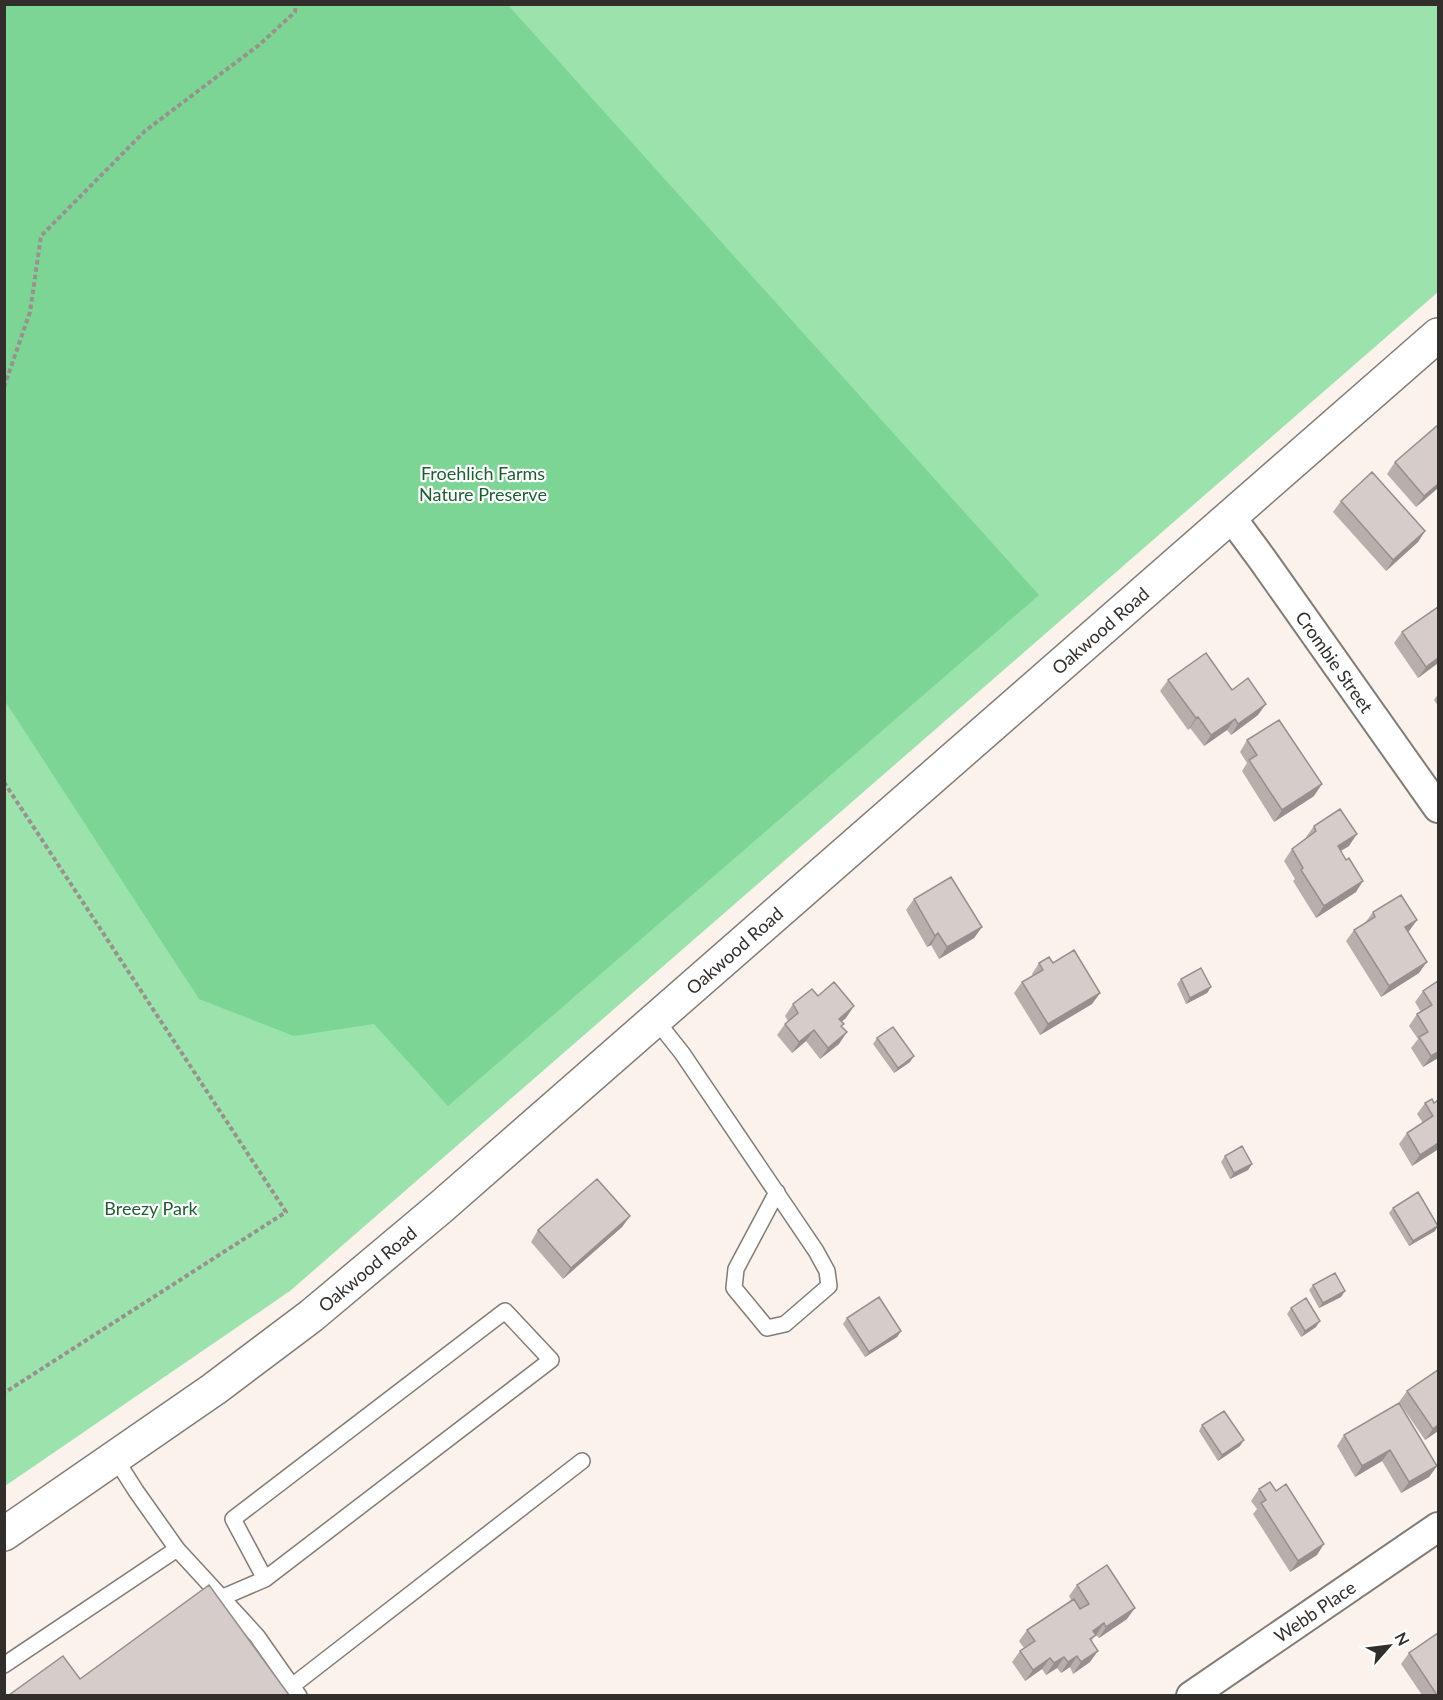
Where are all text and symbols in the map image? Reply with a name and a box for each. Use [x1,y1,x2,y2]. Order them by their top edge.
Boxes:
park label: Froehlich Farms Nature Preserve [419,462,547,505]
street label: Oakwood Road [1047,582,1153,679]
street label: Crombie Street [1291,607,1378,717]
street label: Oakwood Road [681,902,787,999]
park label: Breezy Park [104,1197,199,1219]
street label: Oakwood Road [314,1221,421,1316]
street label: Webb Place [1270,1576,1360,1647]
north arrow [1359,1616,1419,1676]
text: N [1391,1629,1414,1649]

